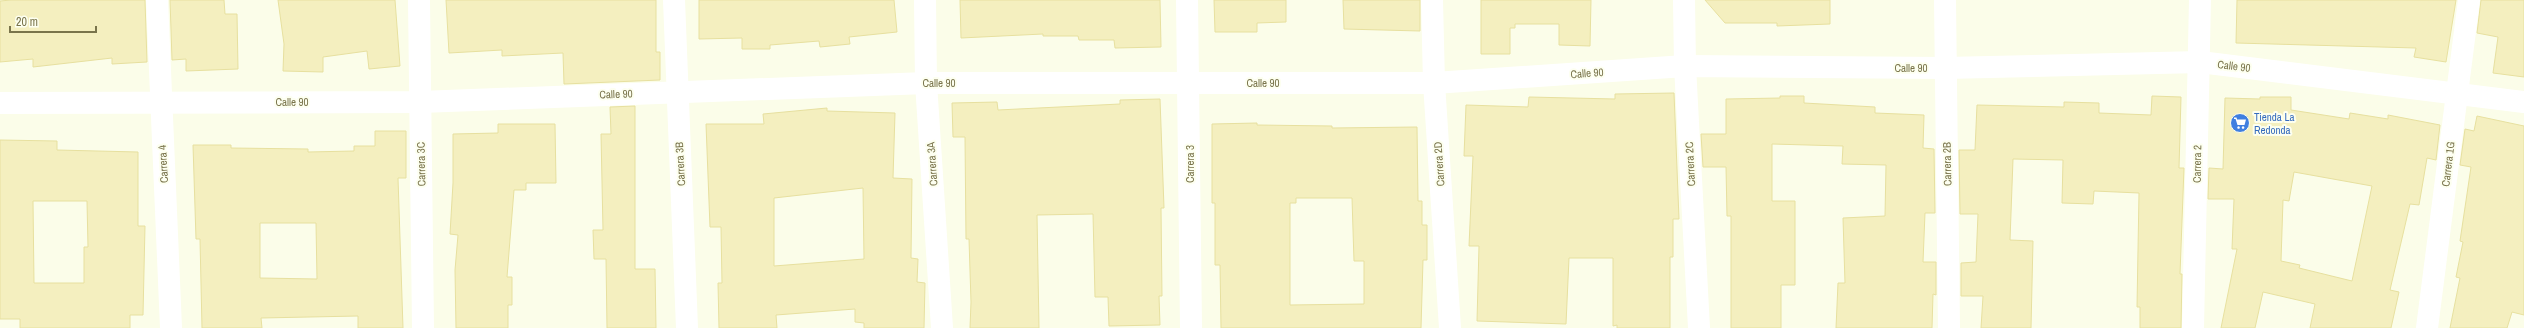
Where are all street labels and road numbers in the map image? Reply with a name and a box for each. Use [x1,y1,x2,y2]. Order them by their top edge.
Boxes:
street label: Calle 90 [2217,57,2251,75]
street label: Calle 90 [1894,61,1928,75]
street label: Calle 90 [1570,65,1604,81]
street label: Calle 90 [922,76,956,90]
street label: Calle 90 [1246,76,1280,90]
street label: Calle 90 [599,86,633,102]
street label: Calle 90 [275,95,309,109]
street label: Carrera 3C [414,141,428,186]
street label: Carrera 3A [923,141,941,186]
street label: Carrera 2D [1430,141,1448,187]
street label: Carrera 2C [1682,141,1698,187]
street label: Carrera 1G [2438,141,2458,187]
street label: Carrera 3B [672,142,688,186]
street label: Carrera 2B [1940,142,1954,186]
street label: Carrera 4 [155,145,171,183]
street label: Carrera 3 [1183,145,1197,183]
street label: Carrera 2 [2190,145,2204,183]

